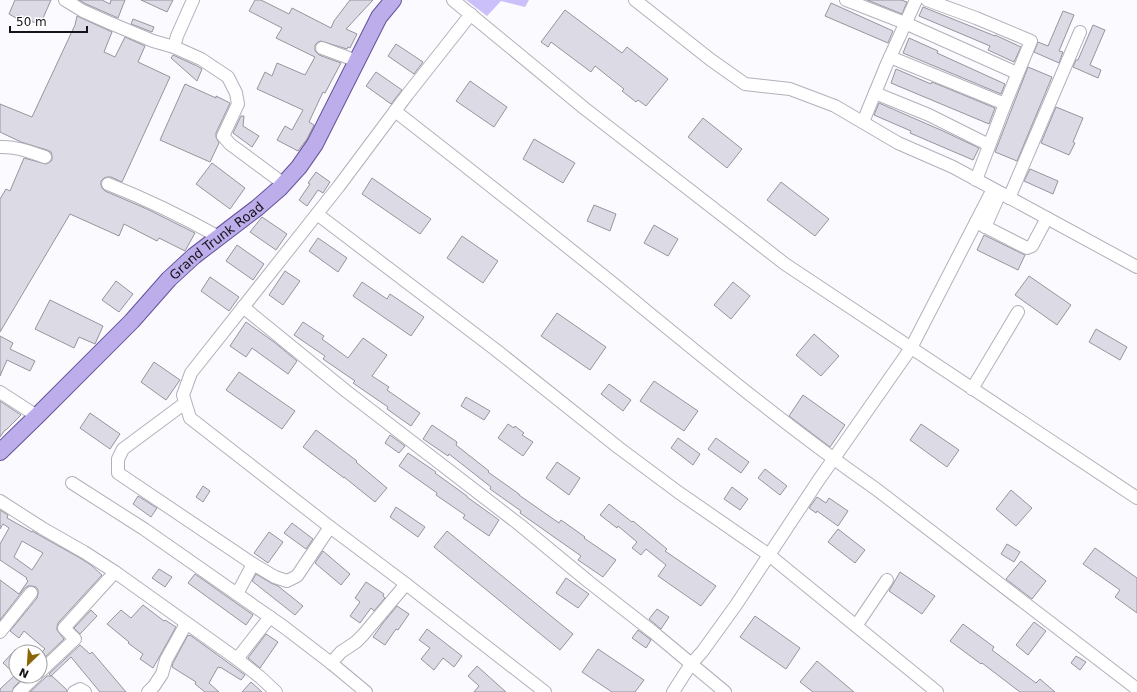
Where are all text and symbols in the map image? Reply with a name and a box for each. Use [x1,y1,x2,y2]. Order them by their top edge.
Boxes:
scale bar [10,8,87,34]
text: 50 m [16,15,47,29]
street label: Grand Trunk Road [166,199,267,283]
north arrow [8,644,48,684]
text: N [17,665,31,680]

